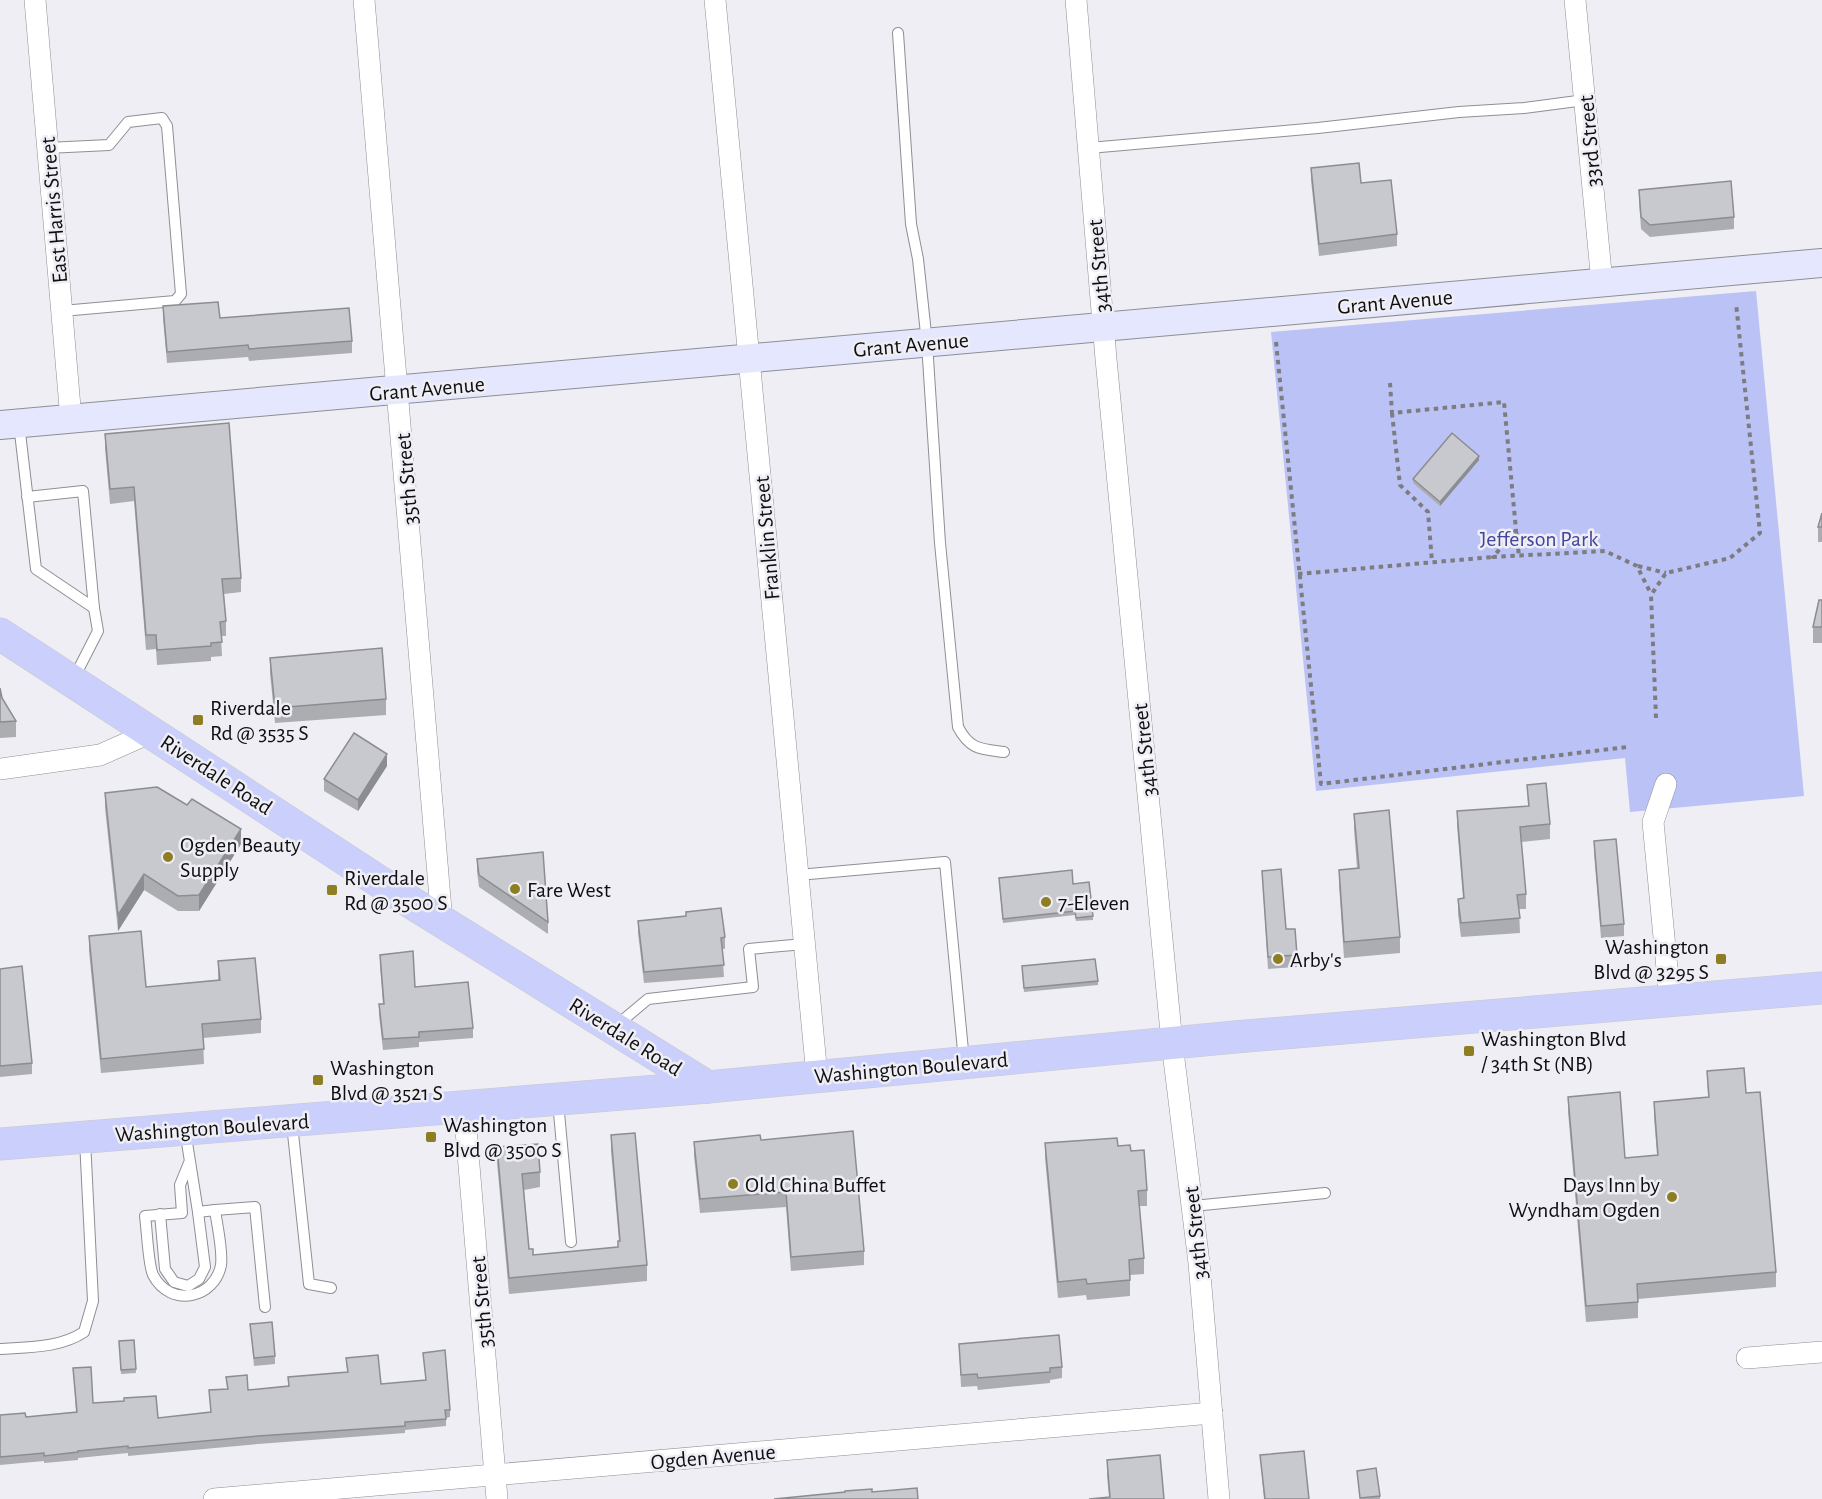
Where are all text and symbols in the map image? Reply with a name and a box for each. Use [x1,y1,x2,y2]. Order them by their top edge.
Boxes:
street label: 33rd Street [1575,94,1605,188]
street label: East Harris Street [37,136,71,284]
street label: 34th Street [1084,218,1114,313]
street label: Grant Avenue [1336,286,1454,318]
street label: Grant Avenue [852,329,970,361]
street label: Grant Avenue [368,373,486,405]
street label: 35th Street [392,432,422,526]
street label: Franklin Street [751,475,783,601]
park label: Jefferson Park [1480,528,1598,550]
place label: Riverdale Rd @ 3535 S [210,697,309,744]
street label: 34th Street [1129,702,1161,798]
marker: Riverdale Rd @ 3535 S [191,713,205,727]
street label: Riverdale Road [157,731,276,819]
place label: Ogden Beauty Supply [180,834,301,881]
marker: Ogden Beauty Supply [161,850,175,864]
place label: Riverdale Rd @ 3500 S [344,867,448,914]
place label: Fare West [527,879,611,901]
marker: Fare West [508,882,522,896]
marker: Riverdale Rd @ 3500 S [325,883,339,897]
place label: 7-Eleven [1058,892,1130,914]
marker: 7-Eleven [1039,895,1053,909]
place label: Washington Blvd @ 3295 S [1593,936,1709,983]
place label: Arby's [1290,949,1342,971]
marker: Arby's [1271,952,1285,966]
marker: Washington Blvd @ 3295 S [1714,952,1728,966]
street label: Riverdale Road [565,994,686,1080]
place label: Washington Blvd / 34th St (NB) [1481,1028,1627,1075]
marker: Washington Blvd / 34th St (NB) [1462,1044,1476,1058]
street label: Washington Boulevard [813,1049,1009,1087]
place label: Washington Blvd @ 3521 S [330,1057,443,1104]
marker: Washington Blvd @ 3521 S [311,1073,325,1087]
street label: Washington Boulevard [114,1110,310,1146]
place label: Washington Blvd @ 3500 S [443,1114,562,1161]
marker: Washington Blvd @ 3500 S [424,1130,438,1144]
place label: Old China Buffet [745,1174,886,1196]
place label: Days Inn by Wyndham Ogden [1509,1174,1661,1221]
marker: Old China Buffet [726,1177,740,1191]
street label: 34th Street [1180,1185,1212,1281]
marker: Days Inn by Wyndham Ogden [1665,1190,1679,1204]
street label: 35th Street [467,1255,497,1349]
street label: Ogden Avenue [650,1441,776,1473]

